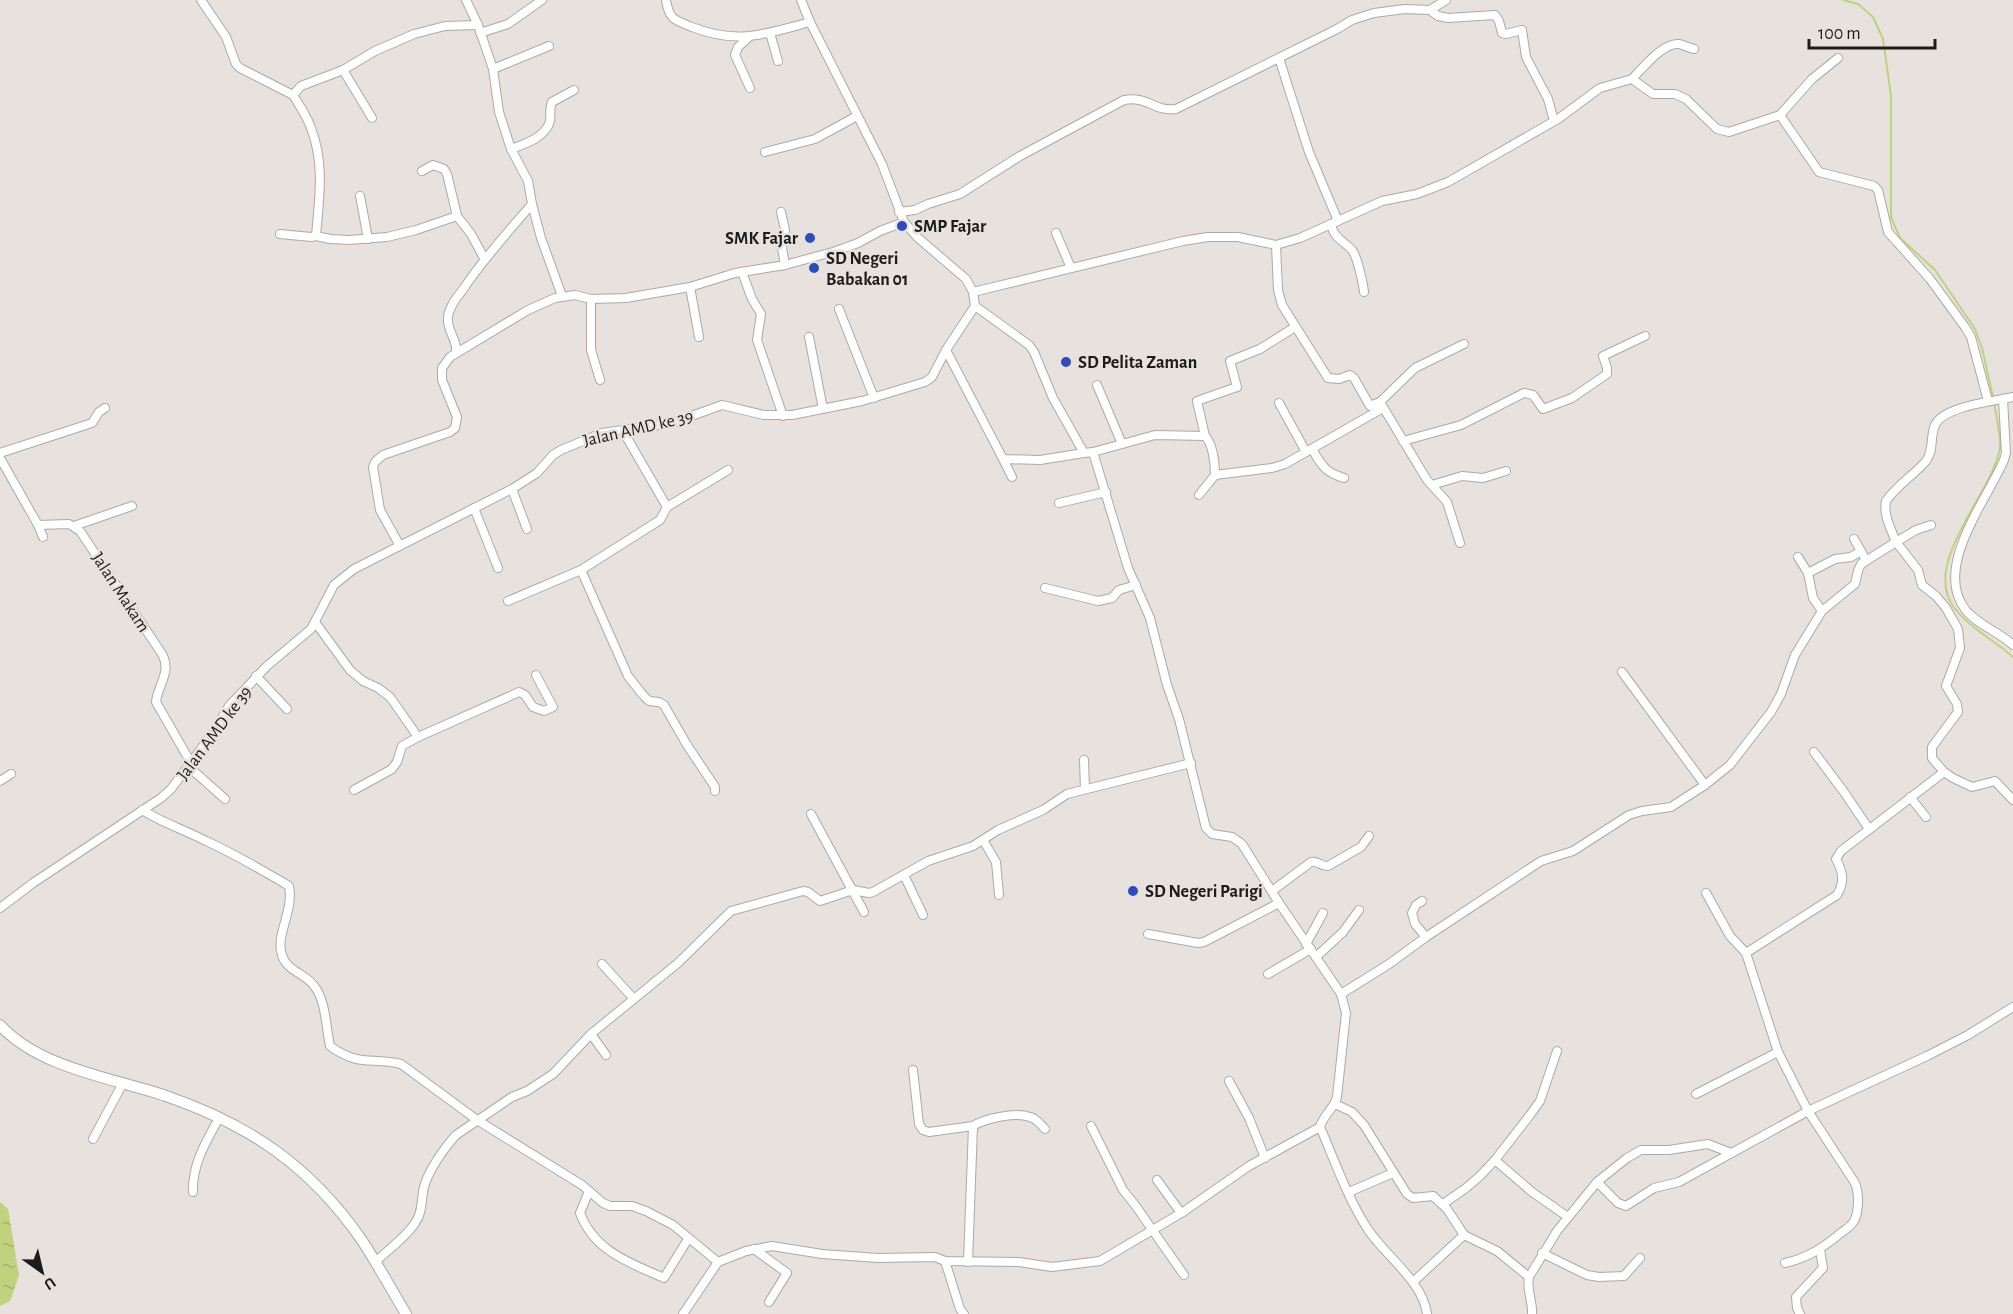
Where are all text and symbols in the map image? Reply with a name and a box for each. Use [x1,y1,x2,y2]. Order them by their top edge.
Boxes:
scale bar [1809,12,1935,50]
text: 100 m [1818,25,1861,43]
place label: SMP Fajar [914,218,987,236]
marker: SMP Fajar [895,219,909,233]
place label: SMK Fajar [725,230,799,248]
marker: SMK Fajar [803,231,817,245]
place label: SD Negeri Babakan 01 [826,250,908,289]
marker: SD Negeri Babakan 01 [807,261,821,275]
place label: SD Pelita Zaman [1078,354,1197,372]
marker: SD Pelita Zaman [1059,355,1073,369]
street label: Jalan AMD ke 39 [581,408,695,450]
street label: Jalan Makam [88,549,153,636]
street label: Jalan AMD ke 39 [174,683,256,784]
place label: SD Negeri Parigi [1145,883,1263,901]
marker: SD Negeri Parigi [1126,884,1140,898]
north arrow [12,1242,72,1302]
text: U [41,1274,59,1293]

